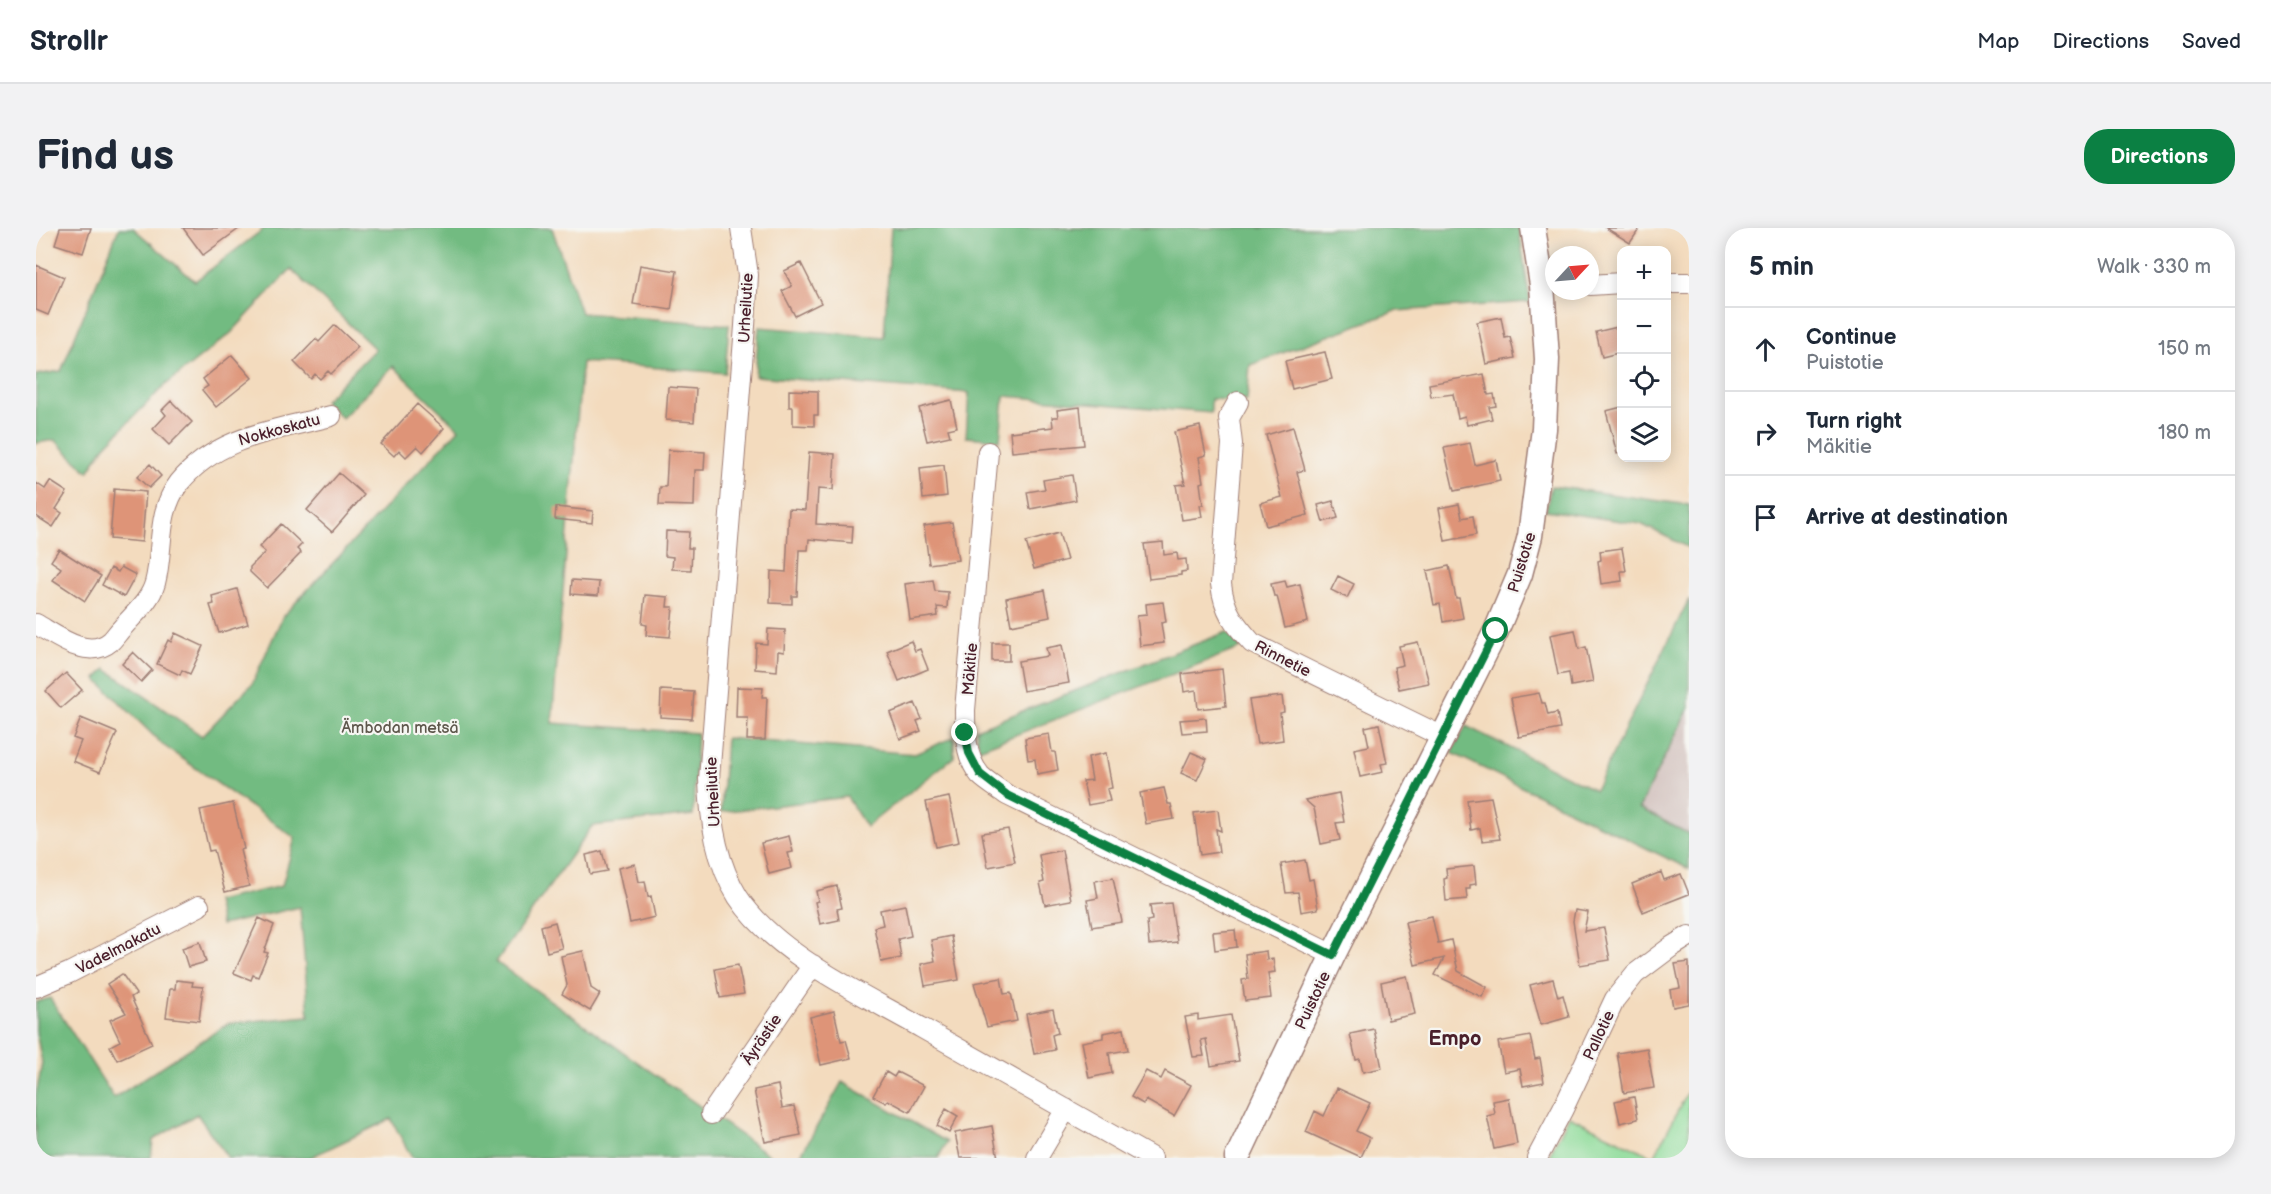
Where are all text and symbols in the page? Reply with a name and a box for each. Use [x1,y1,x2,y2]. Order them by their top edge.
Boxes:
text: Strollr [30,25,108,58]
text: Map [1977,29,2020,54]
text: Directions [2053,29,2149,54]
text: Saved [2182,29,2241,54]
button: Directions [2084,129,2235,184]
text: Find us [36,131,174,182]
north arrow [1545,246,1599,300]
map controls [1617,246,1671,462]
button: + [1617,246,1671,300]
text: 5 min [1749,252,1814,283]
text: Walk · 330 m [2097,255,2211,279]
street label: Urheilutie [735,272,758,344]
button: − [1617,300,1671,354]
text: Continue [1806,324,1896,351]
icon: ahead [1749,333,1782,366]
text: 150 m [2158,337,2211,361]
text: Puistotie [1806,351,1884,375]
button: locate [1617,354,1671,408]
button: layers [1617,408,1671,462]
text: Turn right [1806,408,1902,435]
street label: Nokkoskatu [236,410,322,450]
icon: right [1749,417,1782,450]
text: 180 m [2158,421,2211,445]
text: Mäkitie [1806,435,1872,459]
icon: arrive [1749,501,1782,534]
text: Arrive at destination [1806,504,2008,531]
street label: Puistotie [1504,529,1541,595]
route start [1482,617,1508,643]
street label: Rinnetie [1251,637,1314,682]
street label: Mäkitie [959,642,982,696]
park label: Ämbodan metsä [341,717,459,738]
route end [951,719,977,745]
street label: Urheilutie [702,756,725,827]
street label: Vadelmakatu [73,920,164,979]
street label: Puistotie [1292,968,1335,1033]
street label: Pallotie [1580,1007,1619,1063]
street label: Äyrästie [737,1009,786,1069]
district label: Empo [1429,1027,1481,1051]

